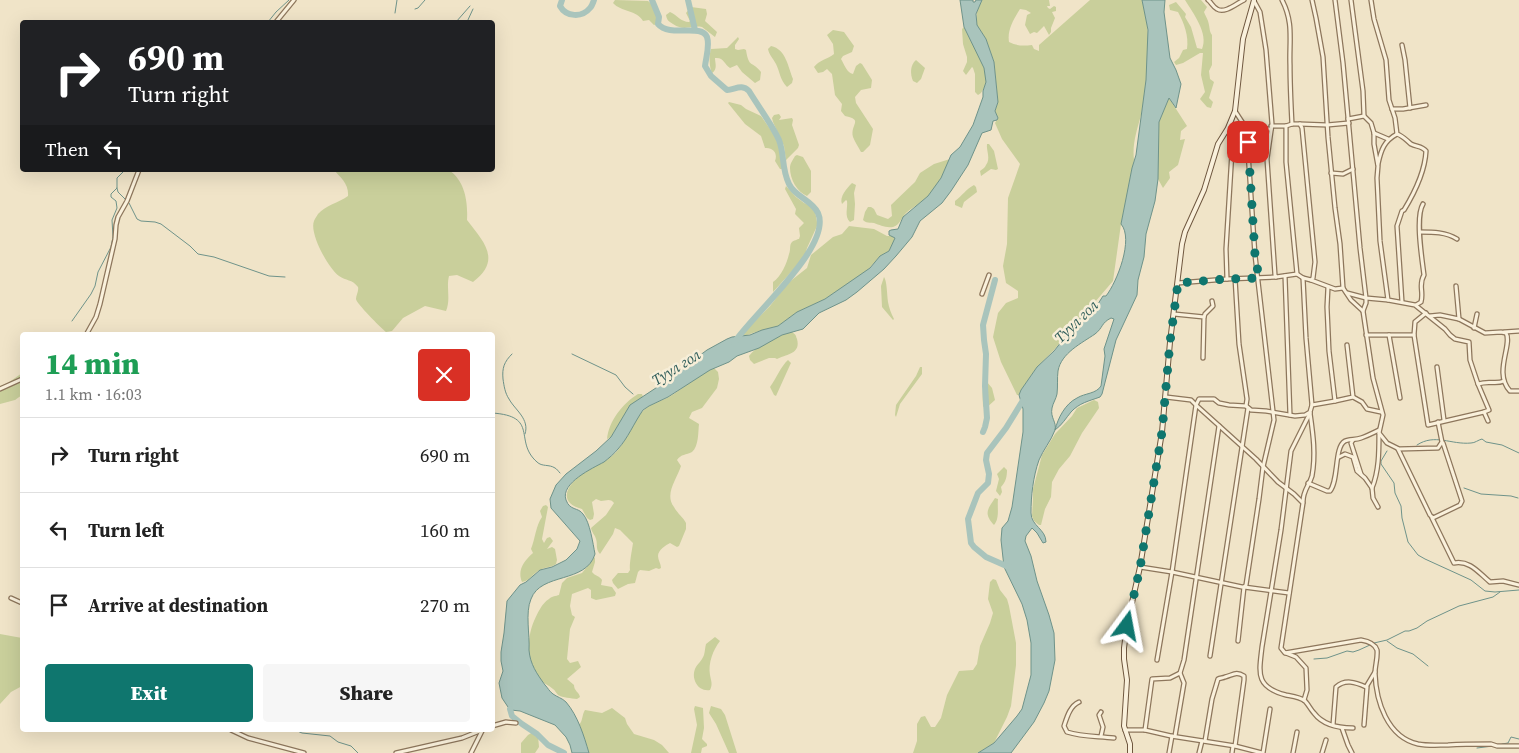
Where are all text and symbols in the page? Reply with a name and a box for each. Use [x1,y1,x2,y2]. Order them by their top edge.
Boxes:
text: 690 m [128,34,224,82]
icon: right [45,40,110,105]
text: Turn right [128,79,229,109]
pin [1227,121,1269,163]
icon: arrive [1234,128,1262,156]
icon: left [99,135,127,163]
text: Then [45,136,89,162]
water label: Туул гол [1049,294,1103,347]
text: 14 min [45,343,140,384]
water label: Туул гол [648,343,705,390]
button: close [418,349,470,401]
text: 1.1 km · 16:03 [45,383,142,405]
icon: right [45,441,73,469]
text: Turn right [88,442,179,468]
text: 690 m [420,442,470,468]
icon: left [45,516,73,544]
text: Turn left [88,517,164,543]
text: 160 m [420,517,470,543]
icon: arrive [45,591,73,619]
text: Arrive at destination [88,592,268,618]
text: 270 m [420,592,470,618]
position arrow [1100,599,1152,651]
button: Exit [45,664,253,722]
button: Share [263,664,470,722]

